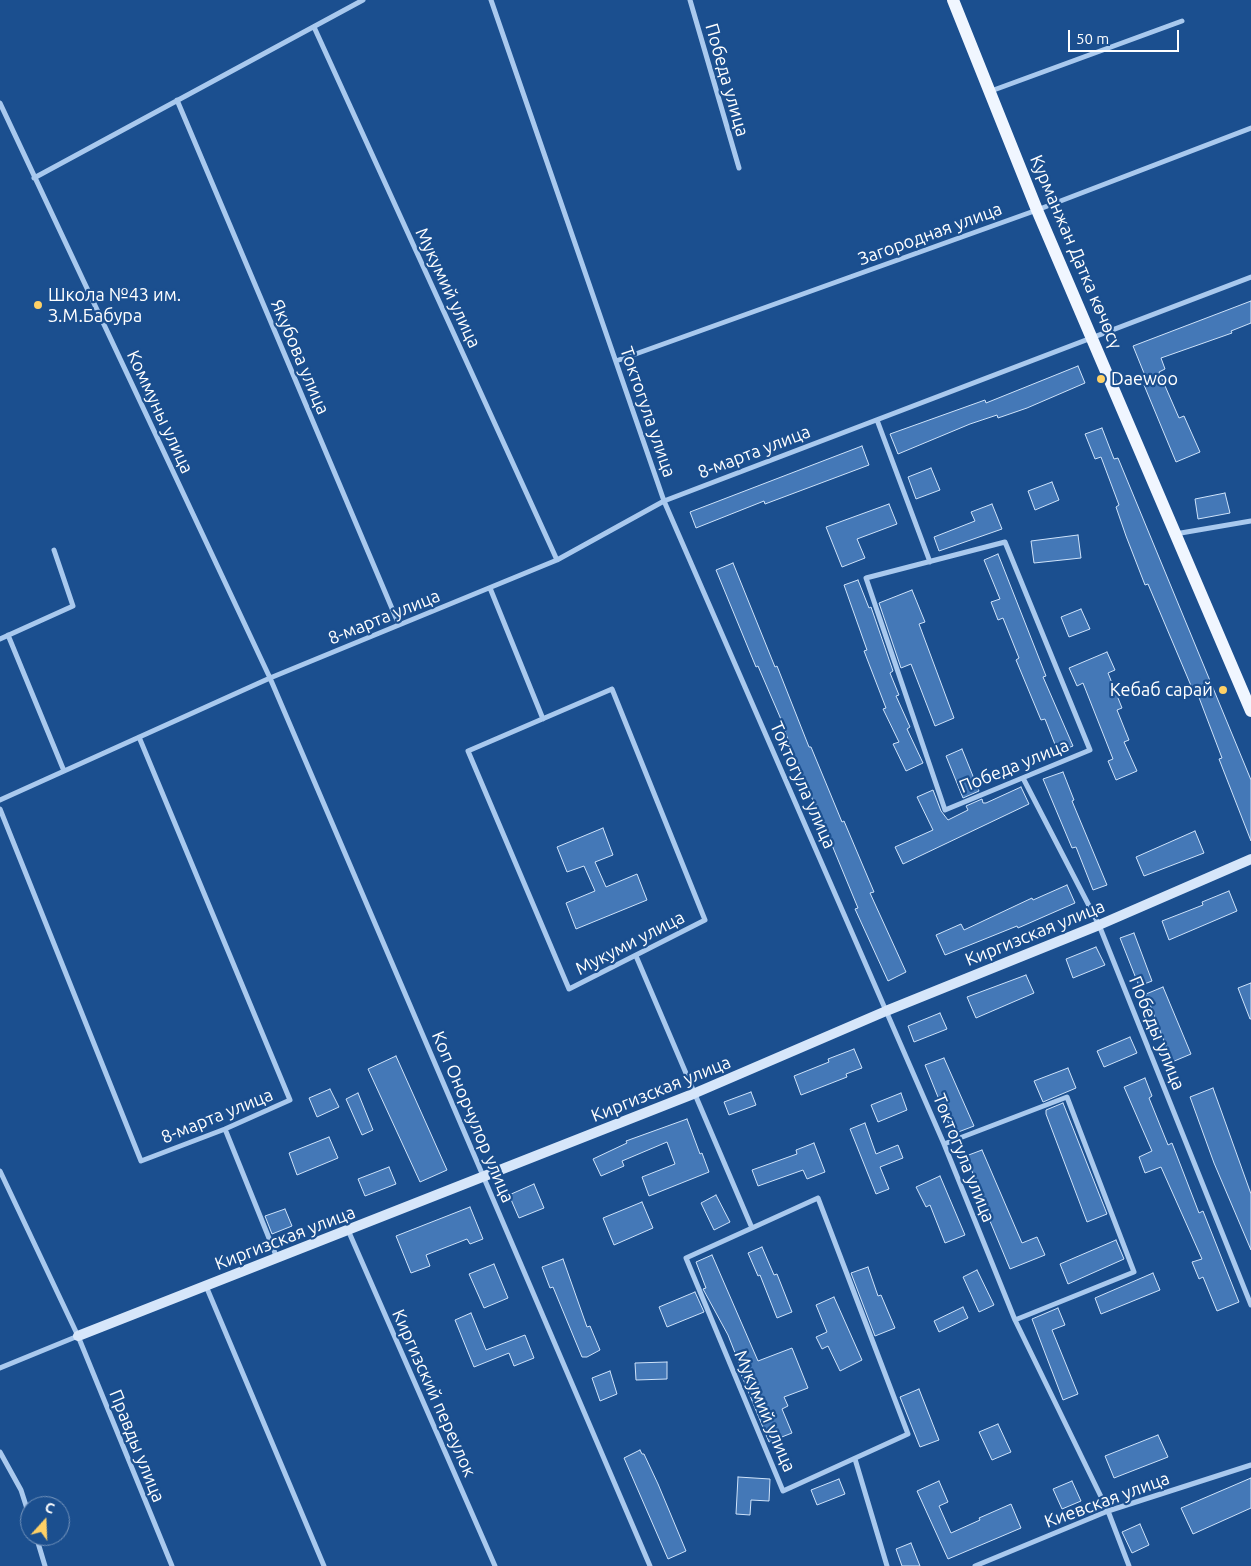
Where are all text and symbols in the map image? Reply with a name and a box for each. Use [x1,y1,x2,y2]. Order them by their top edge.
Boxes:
scale bar [1071,20,1182,52]
street label: Победа улица [701,21,753,139]
text: 50 m [1076,30,1109,47]
street label: Курманжан Датка көчөсү [1025,152,1127,352]
street label: Загородная улица [855,198,1005,270]
street label: Мукумий улица [411,224,485,352]
place label: Школа №43 им. З.М.Бабура [48,284,181,326]
street label: Якубова улица [266,296,334,418]
marker: Школа №43 им. З.М.Бабура [32,299,44,311]
street label: Токтогула улица [616,344,680,480]
street label: Коммуны улица [122,347,198,477]
place label: Daewoo [1111,368,1178,390]
marker: Daewoo [1095,373,1107,385]
street label: 8-марта улица [695,421,813,483]
street label: 8-марта улица [325,585,443,649]
place label: Кебаб сарай [1110,679,1213,701]
marker: Кебаб сарай [1217,684,1229,696]
street label: Токтогула улица [765,718,841,852]
street label: Победа улица [956,734,1072,798]
street label: Киргизская улица [962,895,1108,971]
street label: Мукуми улица [572,906,688,980]
street label: Победы улица [1124,973,1190,1093]
street label: Коп Онорчулор улица [427,1028,519,1206]
street label: Киргизская улица [588,1051,734,1127]
street label: 8-марта улица [158,1084,276,1148]
street label: Токтогула улица [928,1091,1000,1225]
street label: Киргизская улица [212,1201,358,1275]
street label: Киргизский переулок [387,1306,481,1480]
street label: Мукумий улица [730,1347,800,1475]
street label: Правды улица [105,1387,169,1505]
street label: Киевская улица [1042,1467,1172,1533]
north arrow [20,1496,70,1546]
text: С [43,1499,57,1517]

